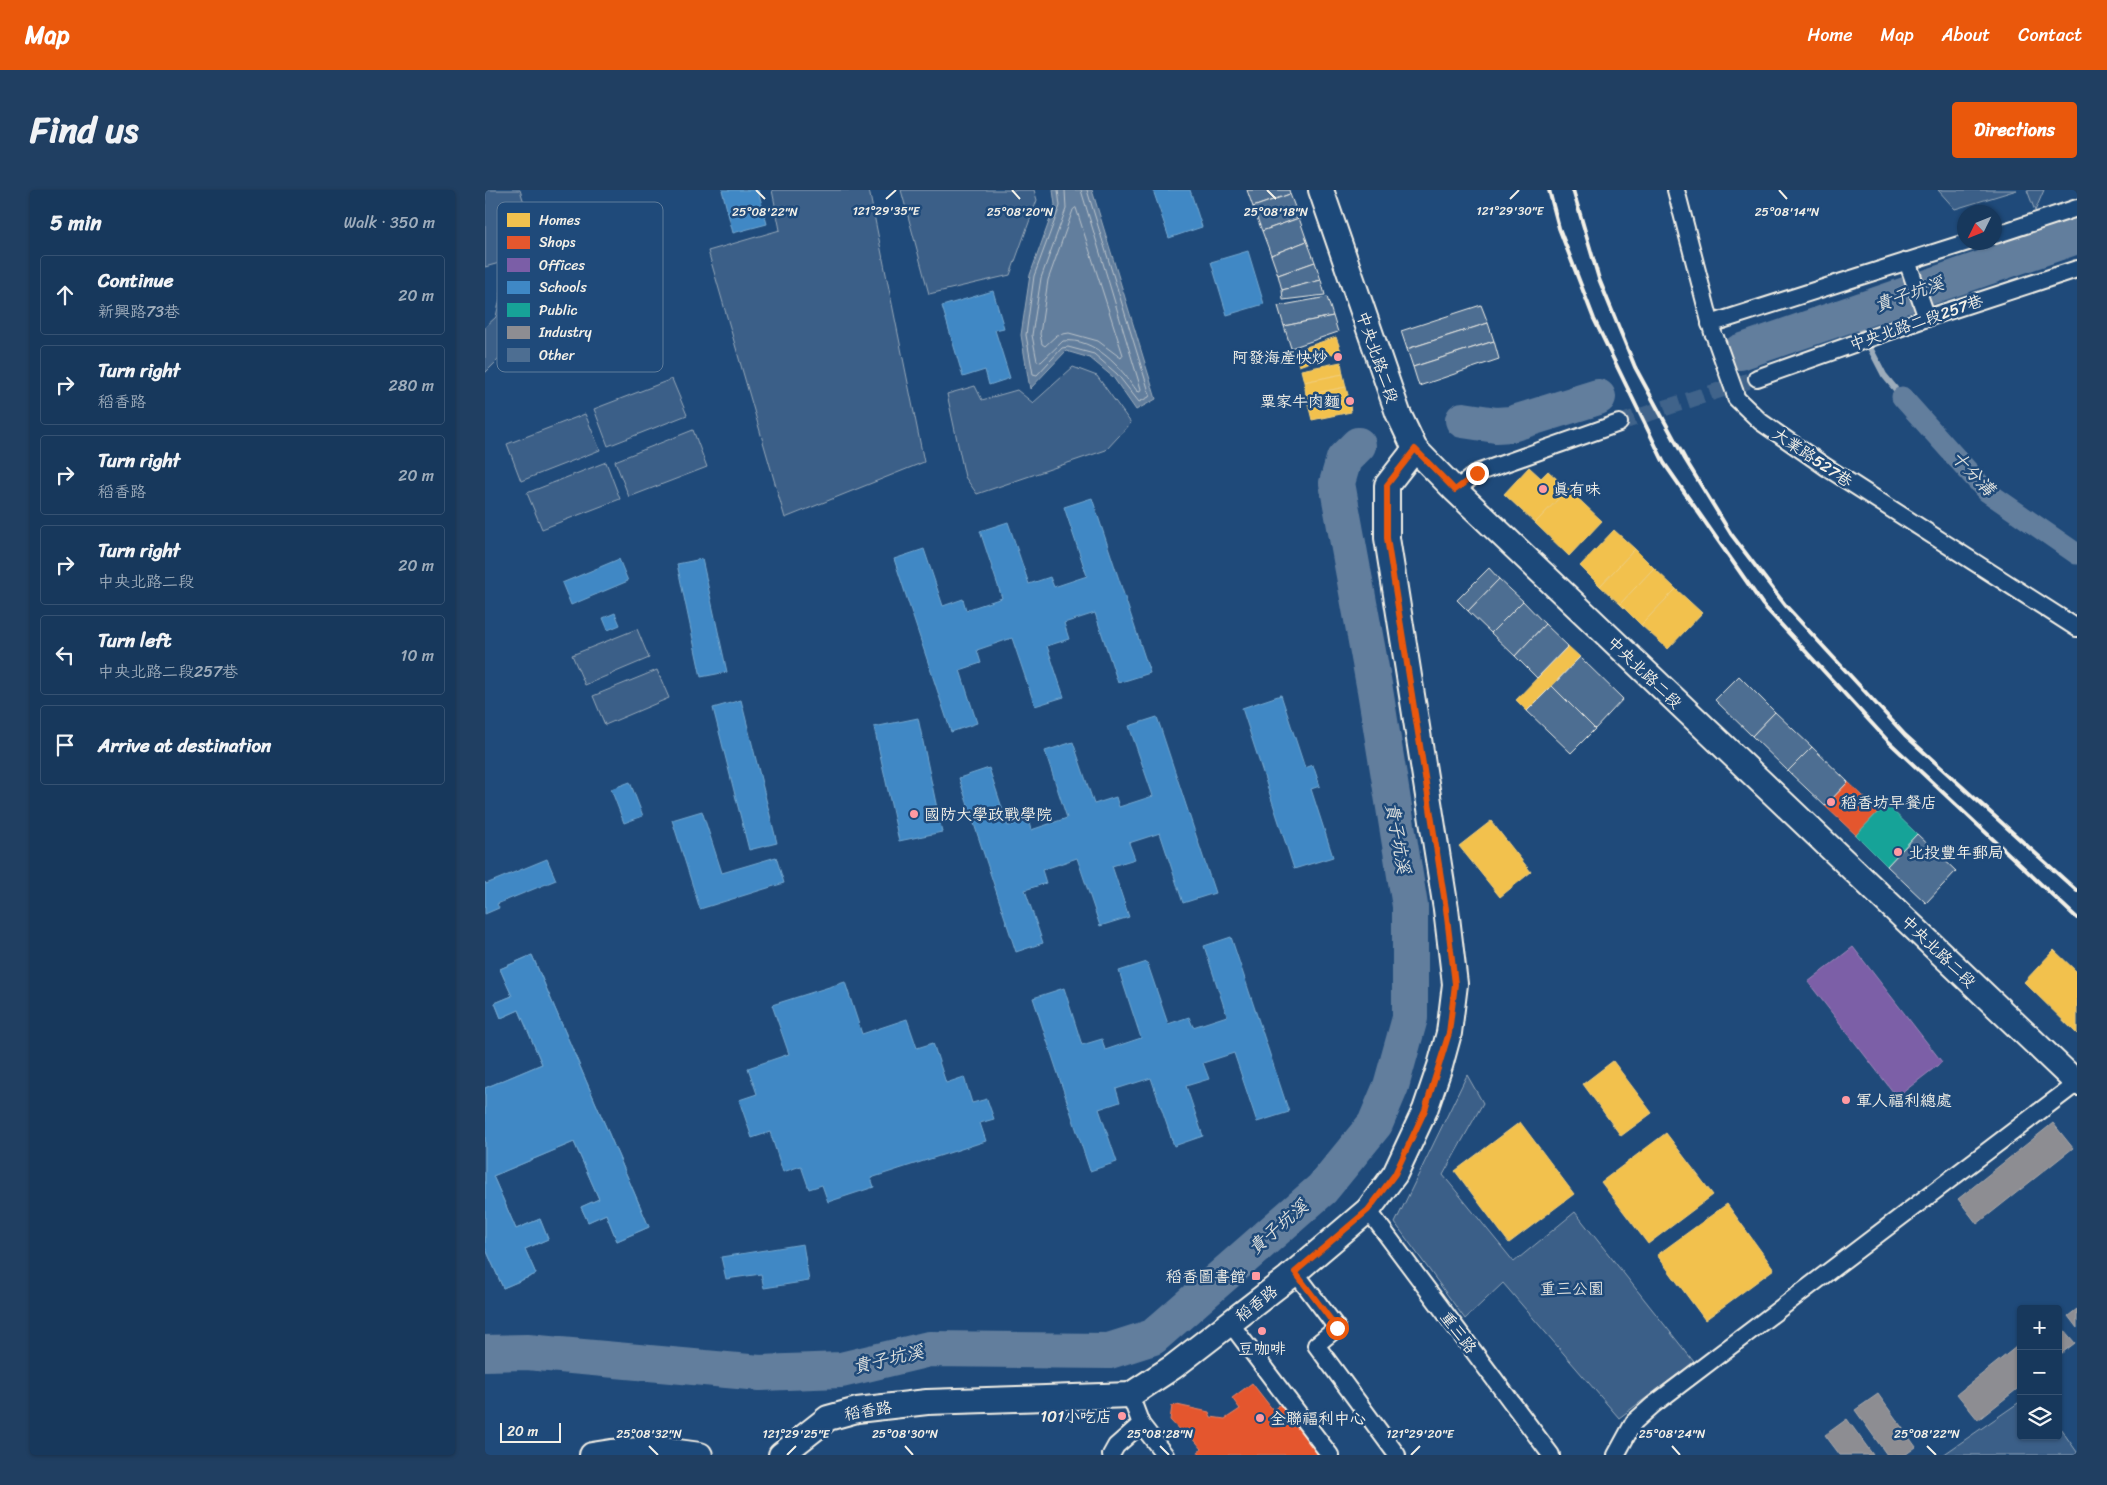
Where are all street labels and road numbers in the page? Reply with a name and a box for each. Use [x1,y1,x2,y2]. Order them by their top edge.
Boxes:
street label: 中央北路二段257巷 [1845,286,1987,359]
street label: 中央北路二段 [1348,307,1407,407]
street label: 大業路527巷 [1766,420,1859,495]
street label: 中央北路二段 [1600,629,1689,716]
street label: 中央北路二段 [1894,908,1983,995]
street label: 稻香路 [1228,1277,1284,1330]
street label: 重三路 [1433,1304,1485,1360]
street label: 稻香路 [842,1392,894,1429]

